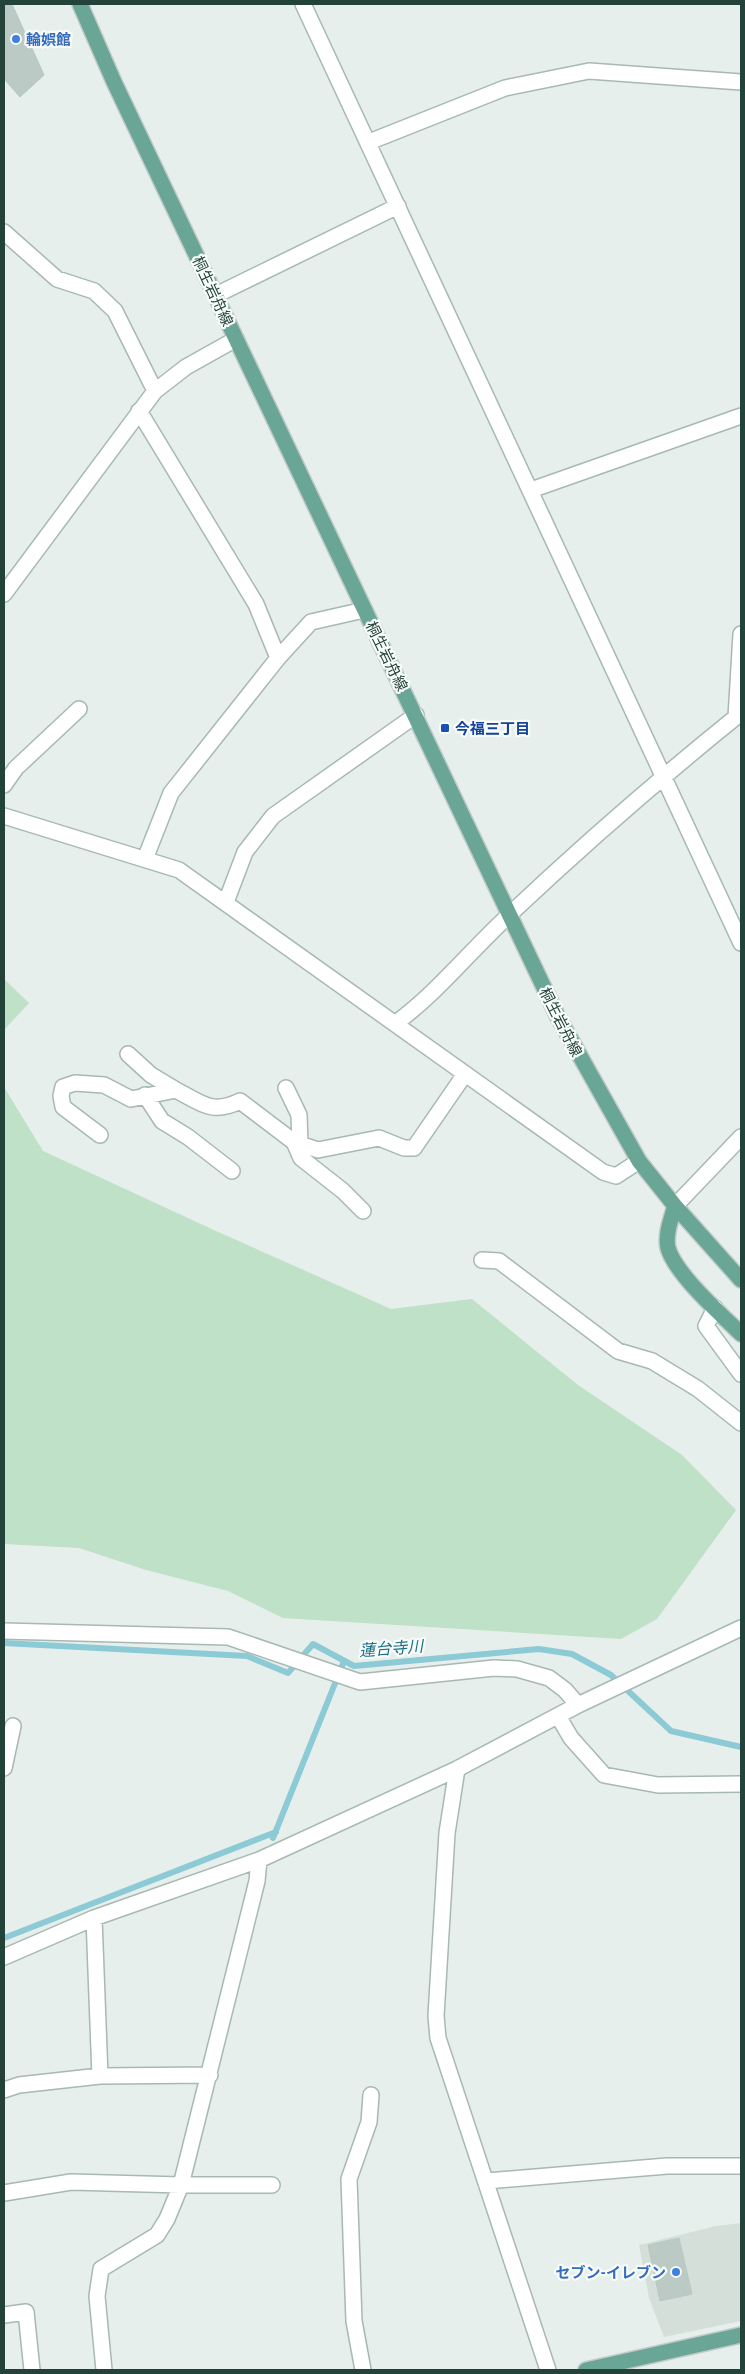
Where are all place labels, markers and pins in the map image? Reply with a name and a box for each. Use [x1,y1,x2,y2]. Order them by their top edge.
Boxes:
place label: 輪娯館 [26,30,71,49]
marker: 輪娯館 [10,33,22,45]
place label: 今福三丁目 [455,719,530,738]
marker: 今福三丁目 [439,722,451,734]
place label: セブン-イレブン [556,2263,666,2282]
marker: セブン-イレブン [670,2266,682,2278]

